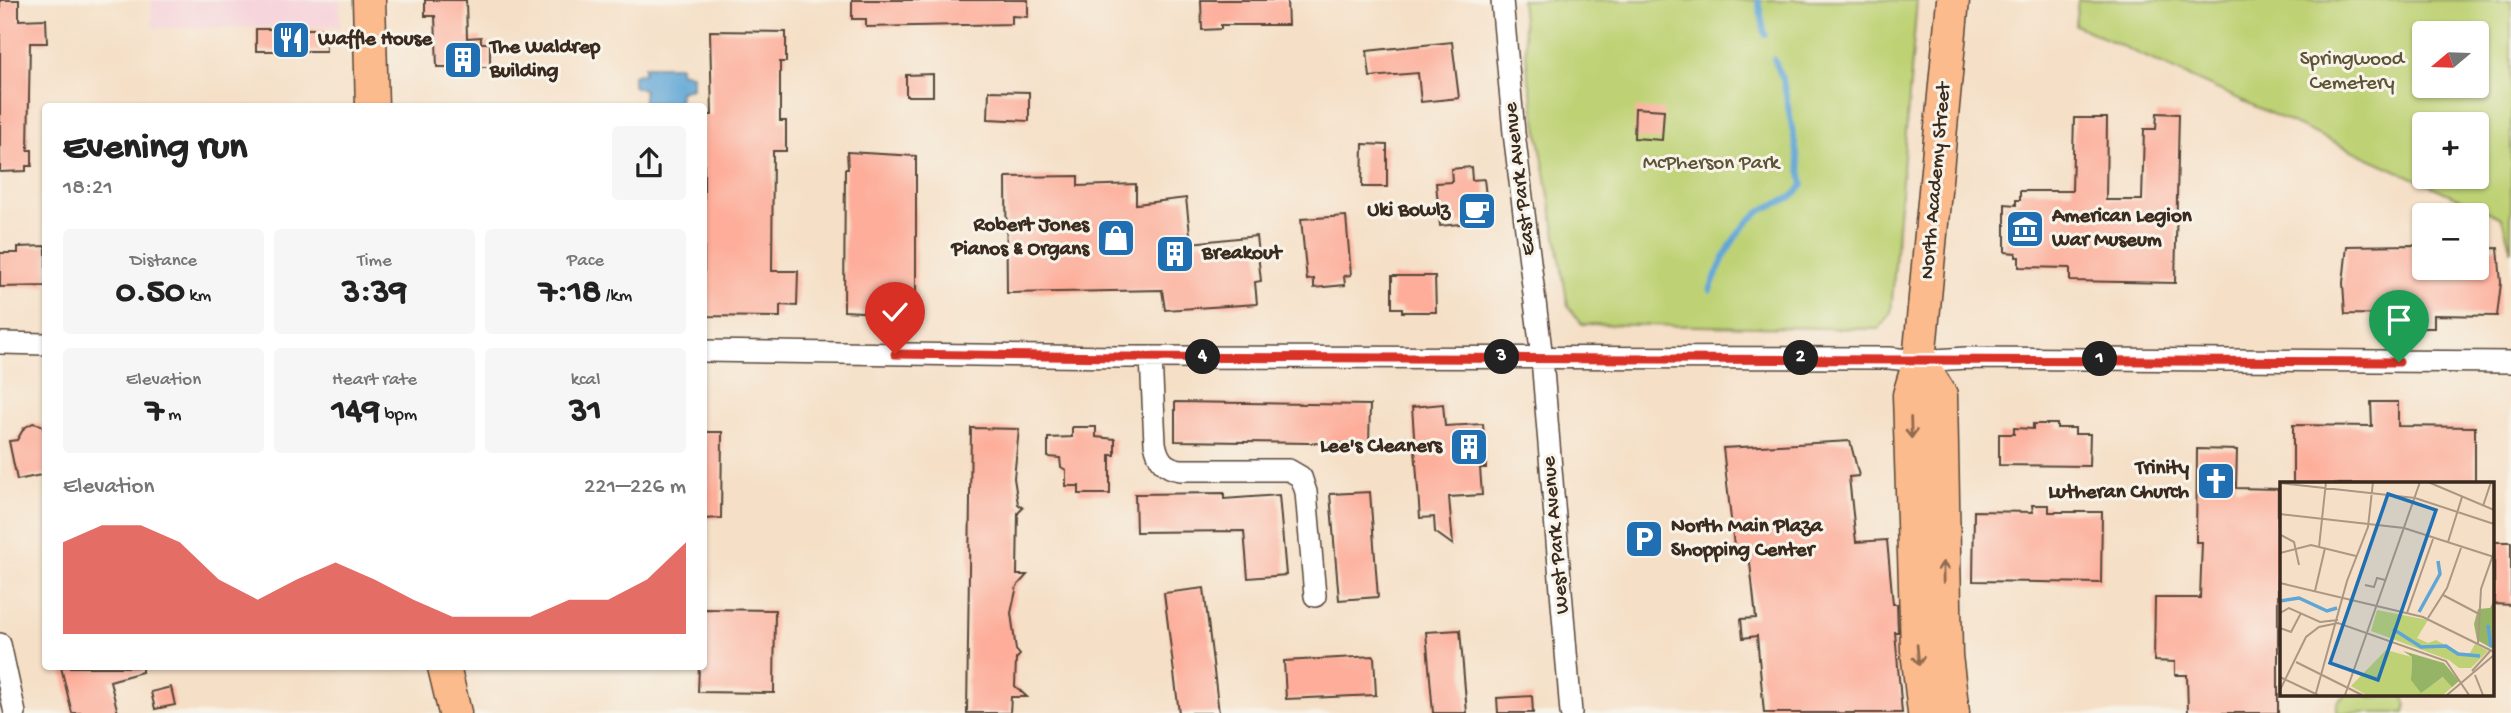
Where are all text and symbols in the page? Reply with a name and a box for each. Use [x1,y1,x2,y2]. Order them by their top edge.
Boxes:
restaurant icon: Waffle House [270,19,312,61]
north arrow [2412,21,2488,98]
map controls [2412,21,2489,280]
place label: Waffle House [317,28,433,53]
place label: The Waldrep Building [488,36,601,85]
building icon: The Waldrep Building [442,39,484,81]
park label: Springwood Cemetery [2300,48,2406,97]
street label: North Academy Street [1916,79,1958,280]
street label: East Park Avenue [1499,100,1543,257]
button: + [2412,112,2489,189]
button: share [612,126,686,200]
text: Evening run [63,127,247,171]
park label: McPherson Park [1643,152,1782,177]
text: 18:21 [63,175,113,202]
cafe icon: Uki Bowlz [1456,190,1498,232]
place label: Uki Bowlz [1367,199,1452,224]
button: − [2412,203,2489,280]
place label: American Legion War Museum [2051,205,2193,254]
museum icon: American Legion War Museum [2004,208,2046,250]
place label: Robert Jones Pianos & Organs [951,214,1090,263]
shop icon: Robert Jones Pianos & Organs [1095,217,1137,259]
building icon: Breakout [1154,233,1196,275]
place label: Breakout [1201,242,1284,267]
text: Distance [130,250,197,273]
text: Time [357,250,392,273]
text: Pace [567,250,604,273]
text: 0.50 [116,273,185,314]
text: 3:39 [342,273,407,314]
text: 7:18 [539,273,601,314]
pin [865,282,925,354]
text: km [185,285,211,308]
text: /km [601,285,632,308]
pin [2369,290,2429,362]
icon: check [876,293,914,331]
icon: arrive [2380,301,2418,339]
pin: 4 [1186,340,1220,374]
pin: 3 [1484,340,1520,374]
pin: 2 [1784,340,1818,376]
pin: 1 [2082,342,2118,376]
text: 4 [1198,345,1207,368]
text: 3 [1497,345,1506,368]
text: 2 [1796,346,1805,369]
text: 1 [2096,347,2103,370]
text: Elevation [126,369,201,392]
text: Heart rate [332,369,417,392]
text: kcal [571,369,600,392]
text: 7 [145,392,164,433]
text: 149 [332,392,380,433]
text: 31 [569,392,602,433]
text: m [164,404,182,427]
text: bpm [380,404,417,427]
one-way arrow [1904,416,1917,439]
building icon: Lee's Cleaners [1448,426,1490,468]
place label: Lee's Cleaners [1320,435,1443,460]
street label: West Park Avenue [1538,454,1576,615]
place label: Trinity Lutheran Church [2048,457,2190,506]
church icon: Trinity Lutheran Church [2195,460,2237,502]
text: Elevation [63,474,154,501]
text: 221–226 m [584,474,686,501]
inset map [2280,482,2494,696]
place label: North Main Plaza Shopping Center [1671,515,1824,564]
parking icon: North Main Plaza Shopping Center [1623,518,1665,560]
one-way arrow [1937,561,1950,584]
one-way arrow [1912,644,1925,666]

